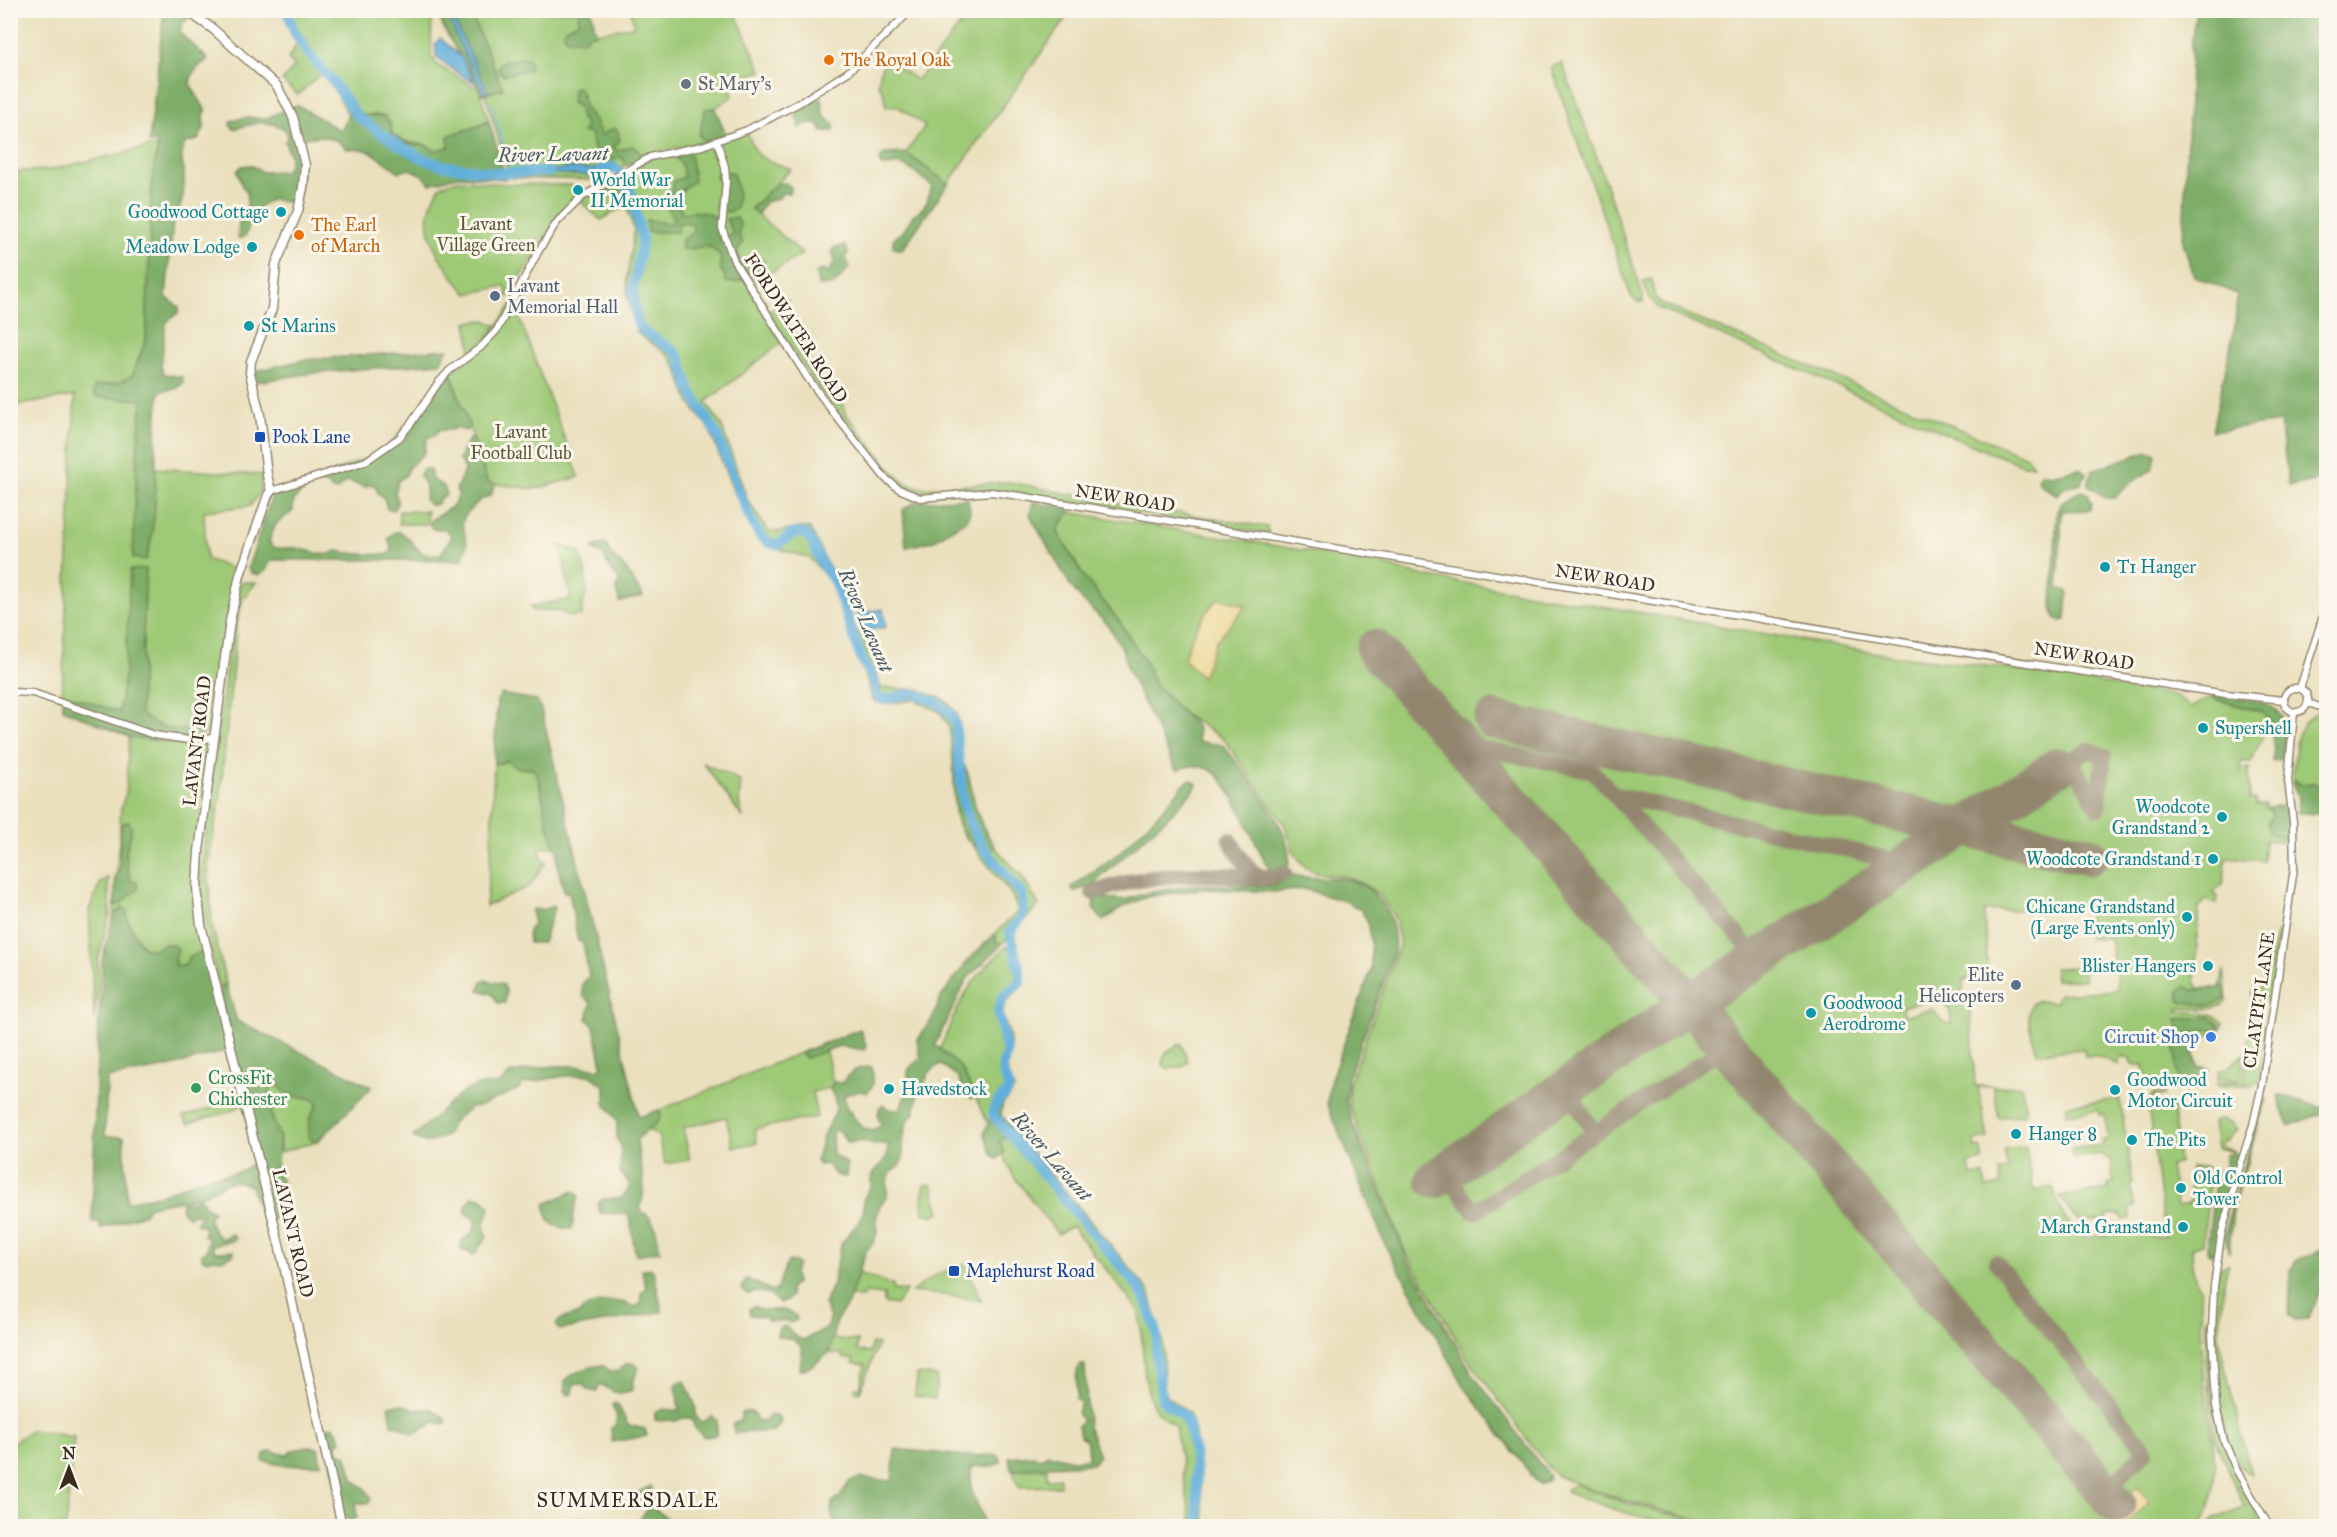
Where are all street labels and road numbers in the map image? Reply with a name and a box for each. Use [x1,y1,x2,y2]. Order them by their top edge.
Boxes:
street label: FORDWATER ROAD [739,249,853,407]
street label: NEW ROAD [1073,479,1177,517]
street label: NEW ROAD [1553,559,1657,597]
street label: NEW ROAD [2032,637,2136,675]
street label: LAVANT ROAD [178,674,216,808]
street label: CLAYPIT LANE [2239,930,2279,1070]
street label: LAVANT ROAD [267,1166,319,1300]

